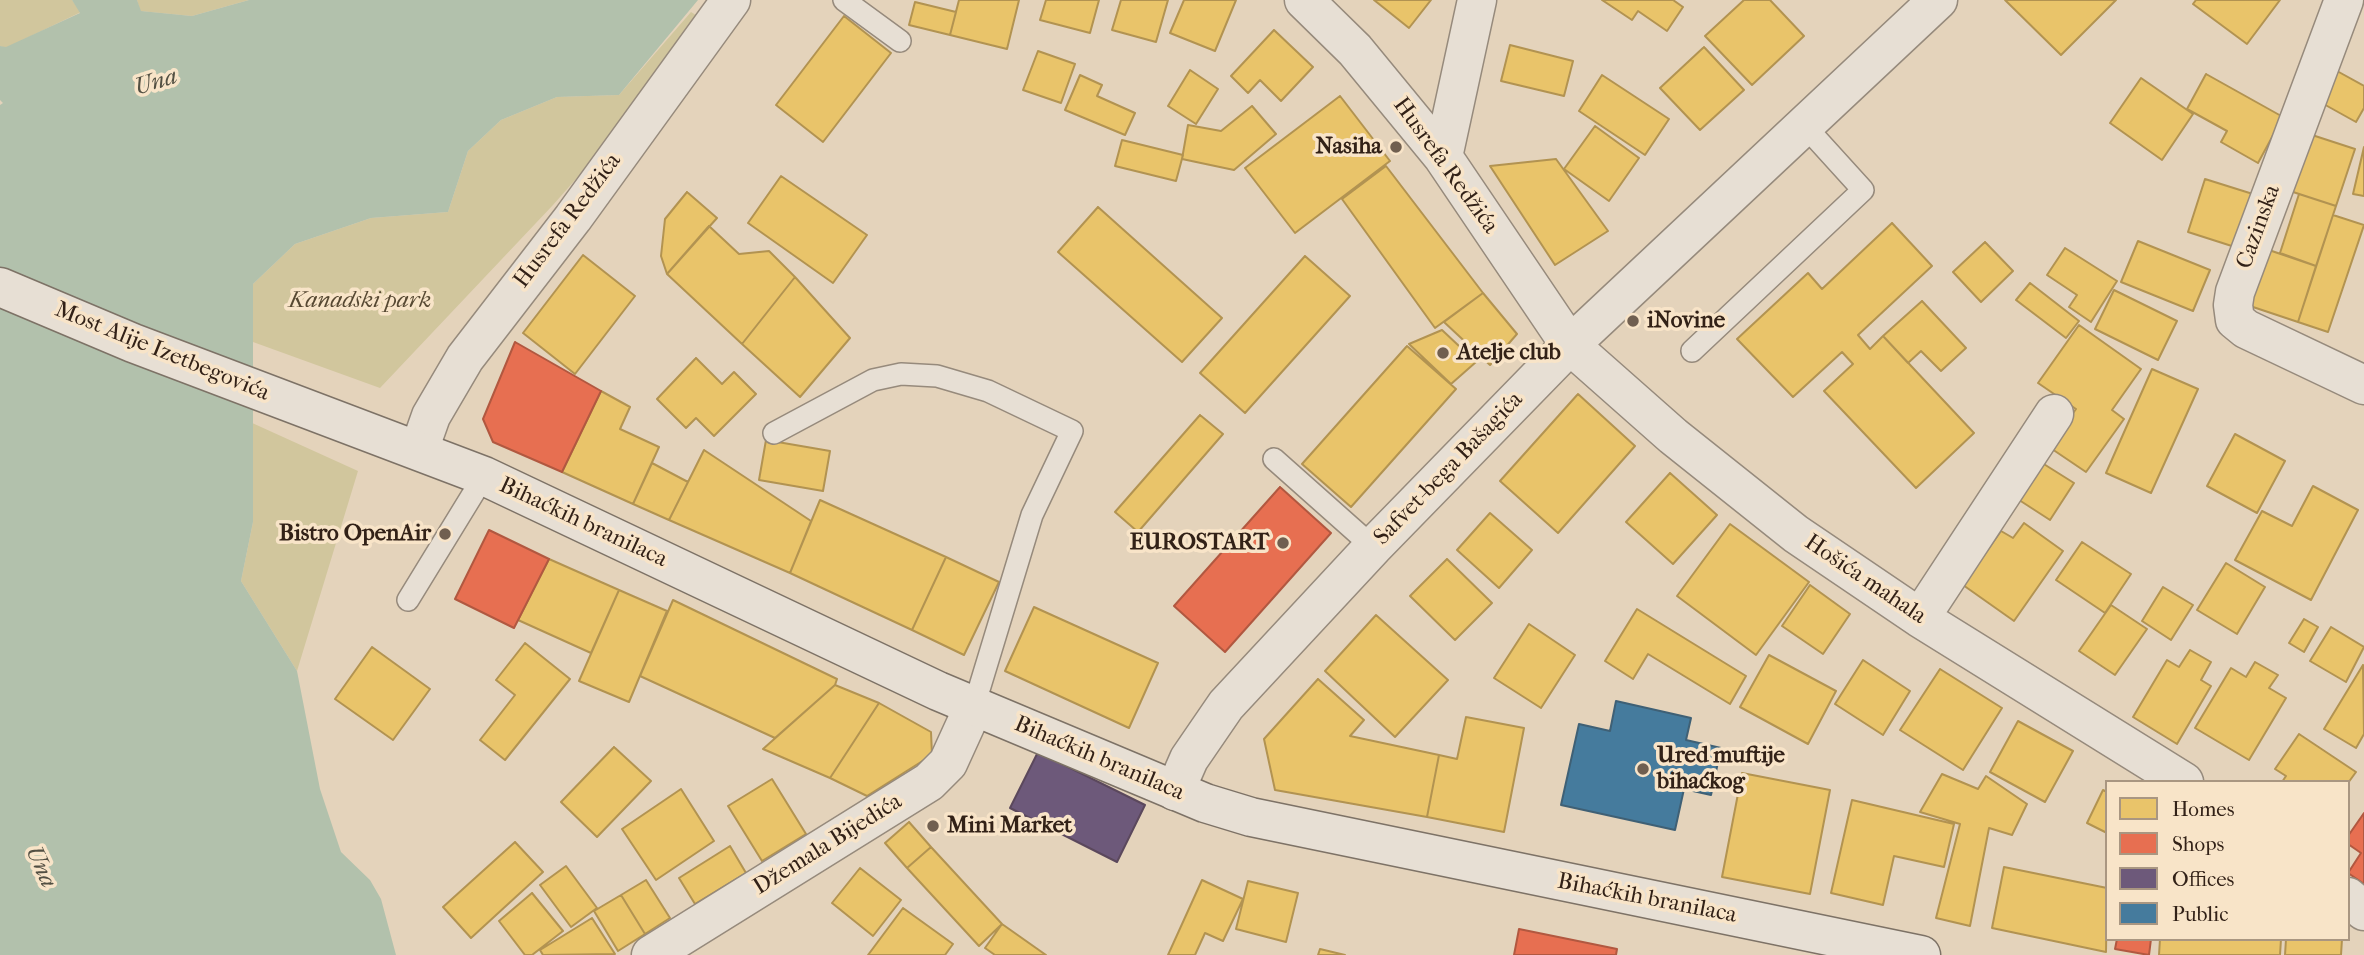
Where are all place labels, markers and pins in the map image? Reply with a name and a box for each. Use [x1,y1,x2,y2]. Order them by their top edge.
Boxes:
place label: Nasiha [1316,133,1382,161]
marker: Nasiha [1388,139,1404,155]
place label: iNovine [1647,307,1725,335]
marker: iNovine [1625,313,1641,329]
place label: Atelje club [1457,339,1561,367]
marker: Atelje club [1435,345,1451,361]
place label: Bistro OpenAir [279,520,431,548]
marker: Bistro OpenAir [437,526,453,542]
place label: EUROSTART [1130,529,1269,557]
marker: EUROSTART [1275,535,1291,551]
place label: Ured muftije bihaćkog [1657,742,1785,796]
marker: Ured muftije bihaćkog [1635,761,1651,777]
place label: Mini Market [947,812,1072,840]
marker: Mini Market [925,818,941,834]

